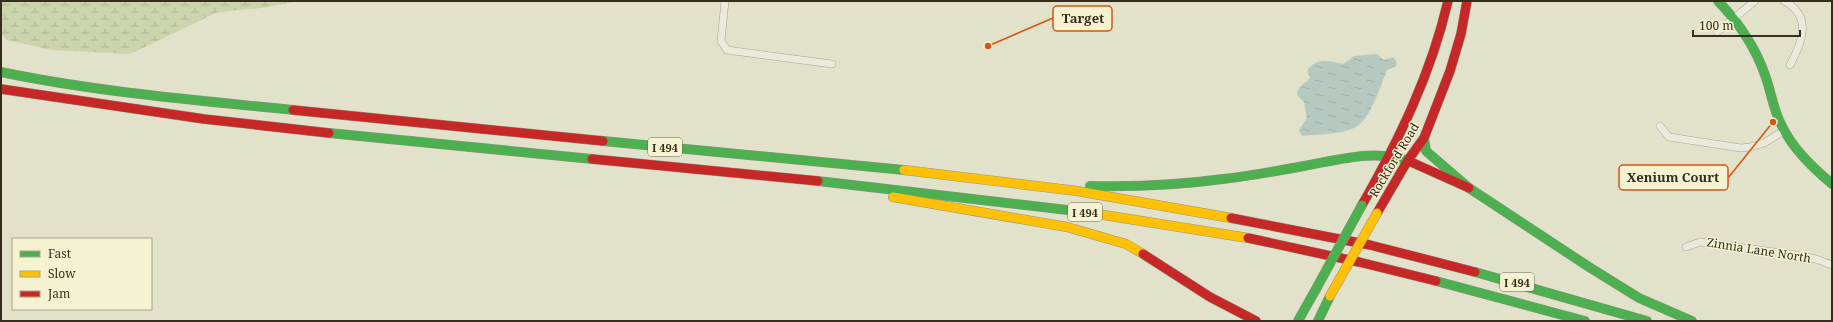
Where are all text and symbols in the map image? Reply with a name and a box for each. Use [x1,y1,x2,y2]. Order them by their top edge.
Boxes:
callout: Target [1053,6,1112,31]
text: Target [1062,9,1104,27]
scale bar [1693,12,1800,38]
text: 100 m [1699,17,1734,34]
street label: Rockford Road [1365,119,1423,200]
road number: I 494 [648,138,682,156]
callout: Xenium Court [1619,165,1728,190]
text: Xenium Court [1627,168,1719,186]
road number: I 494 [1068,203,1102,221]
street label: Zinnia Lane North [1706,233,1813,267]
legend [12,238,152,310]
text: Fast [48,245,71,262]
text: Slow [48,265,76,282]
road number: I 494 [1500,273,1534,291]
text: Jam [47,285,70,302]

